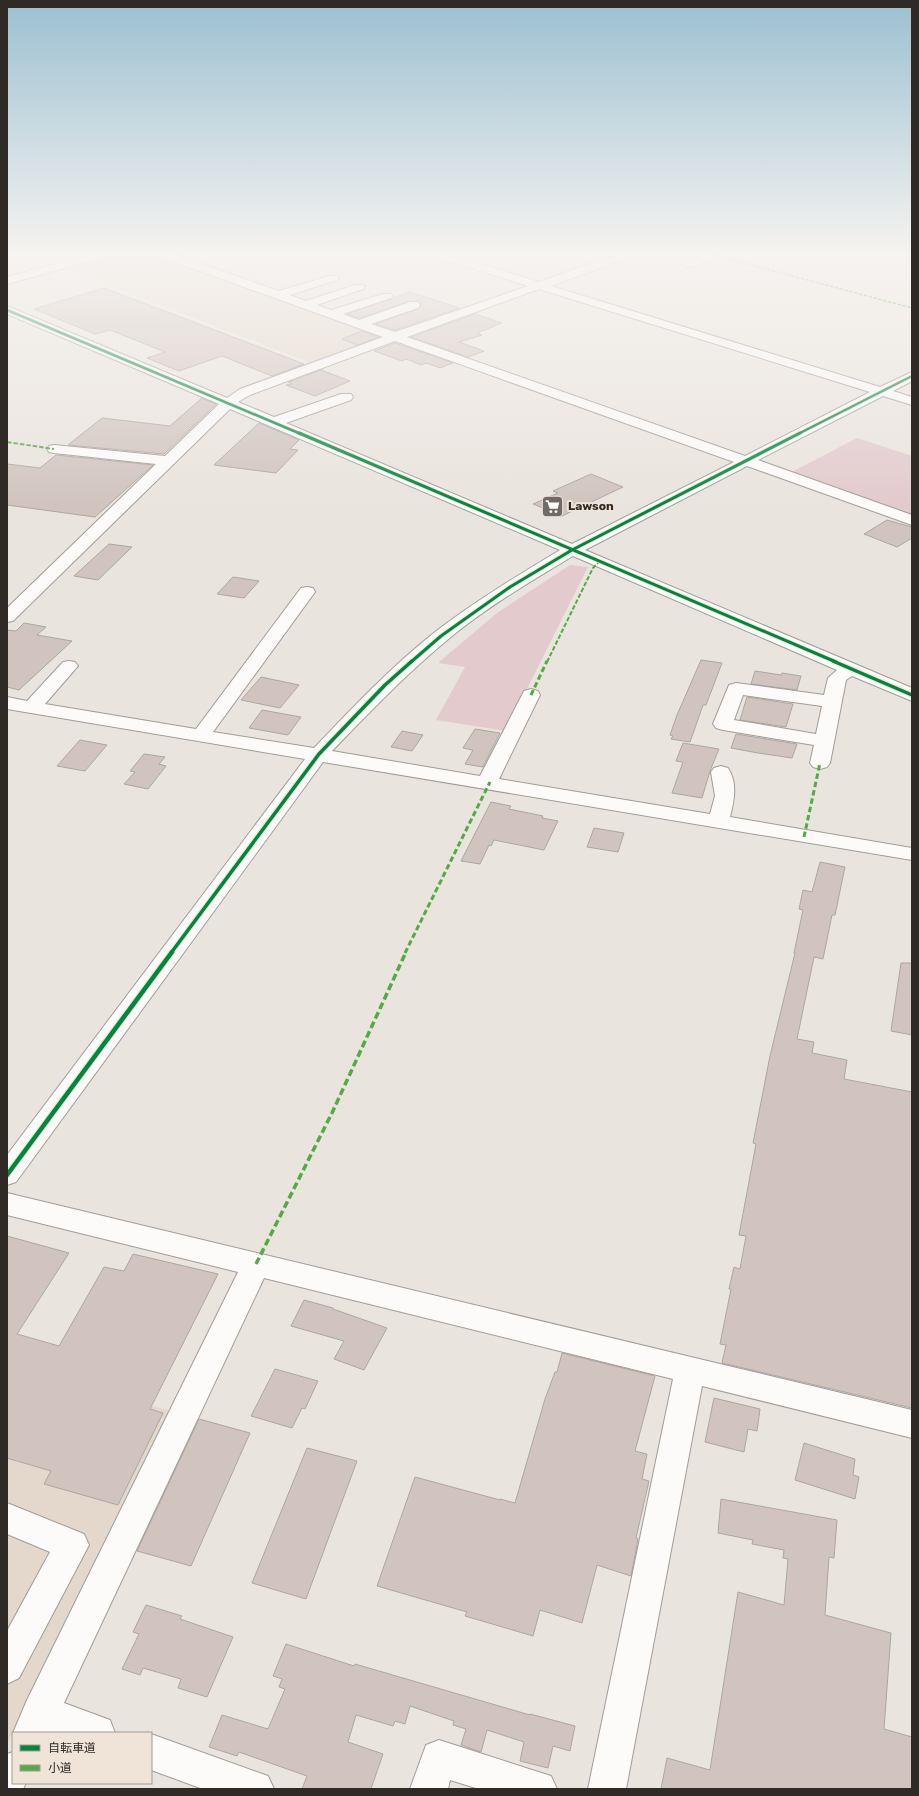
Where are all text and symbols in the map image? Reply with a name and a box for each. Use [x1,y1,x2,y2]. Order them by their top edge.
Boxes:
supermarket icon: Lawson [540,493,566,519]
place label: Lawson [568,499,614,513]
legend [12,1732,152,1784]
text: 自転車道 [48,1741,96,1755]
text: 小道 [48,1761,72,1775]

